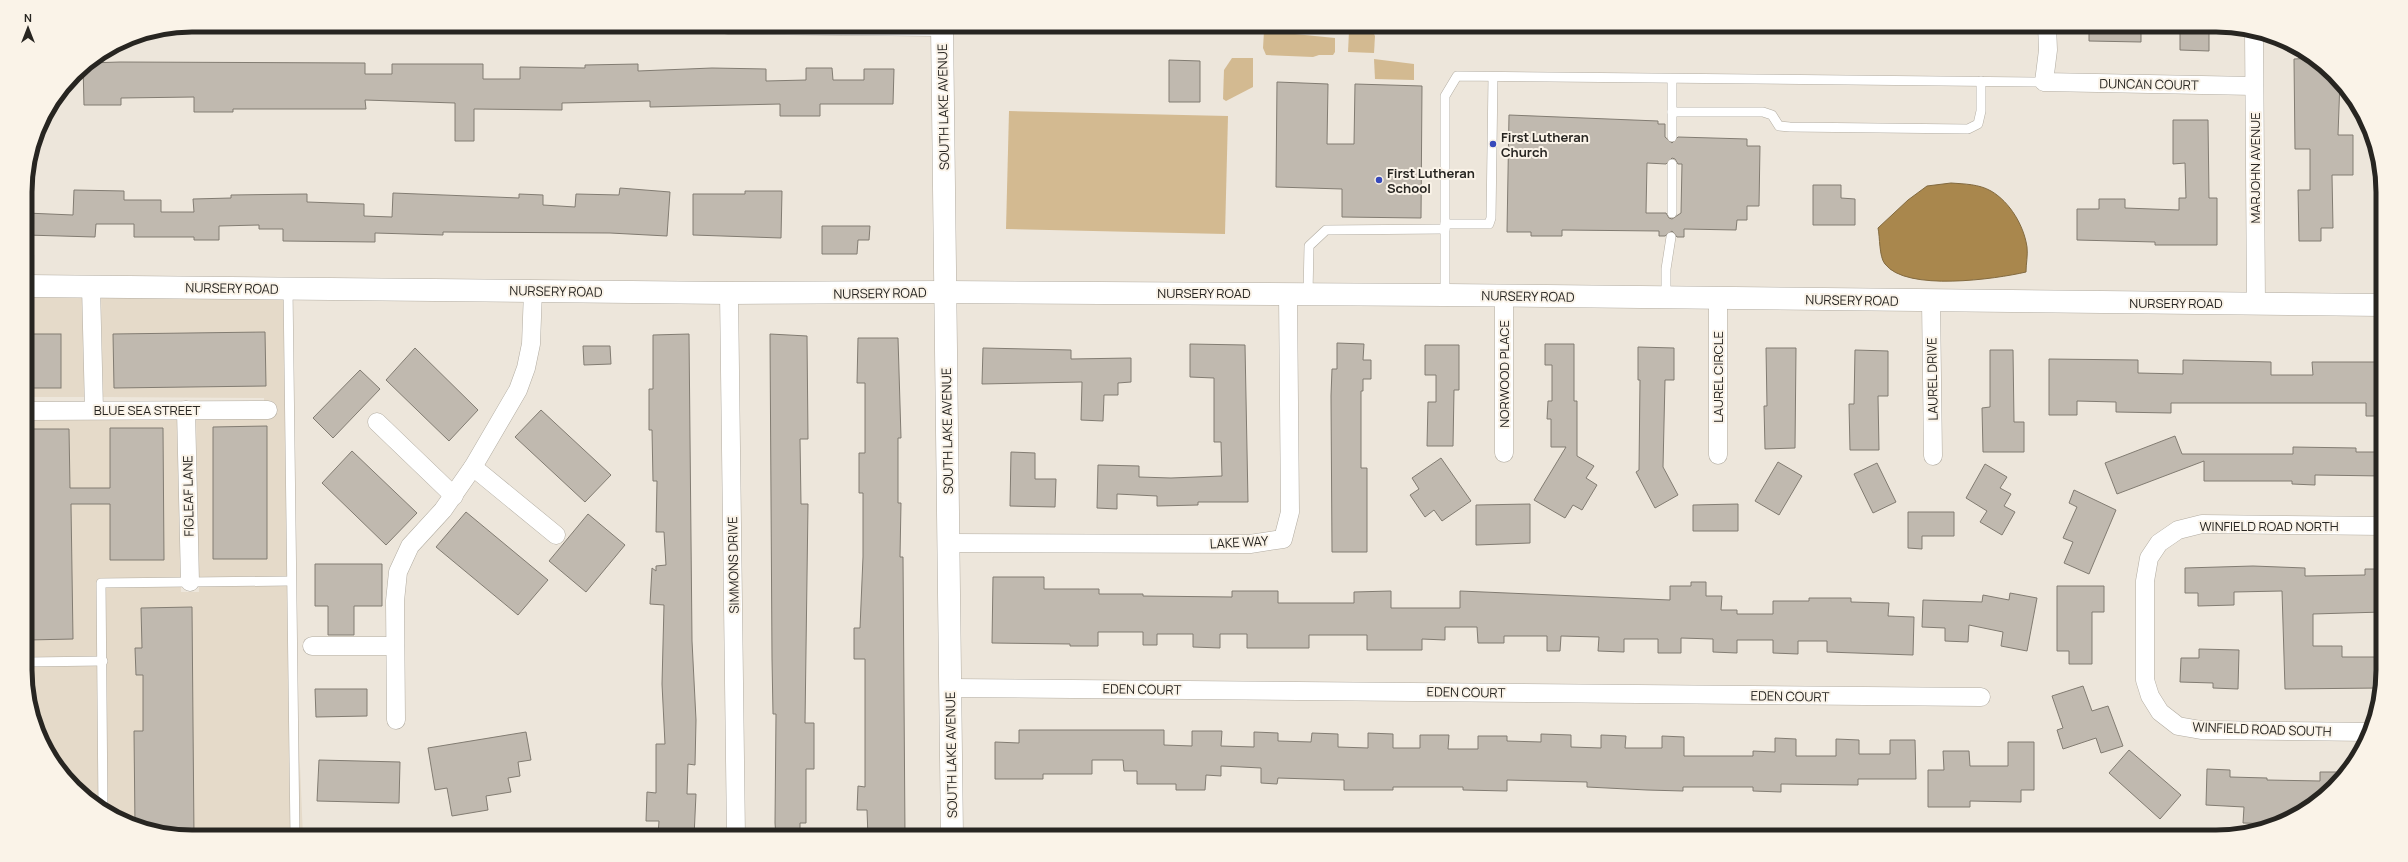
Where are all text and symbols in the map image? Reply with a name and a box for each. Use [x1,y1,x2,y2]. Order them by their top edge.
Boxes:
north arrow [8,8,48,48]
text: N [24,10,32,25]
street label: SOUTH LAKE AVENUE [933,44,953,170]
street label: DUNCAN COURT [2099,74,2199,94]
street label: MARJOHN AVENUE [2246,112,2264,224]
place label: First Lutheran Church [1501,128,1589,161]
marker: First Lutheran Church [1488,139,1498,149]
place label: First Lutheran School [1387,164,1475,197]
marker: First Lutheran School [1374,175,1384,185]
street label: NURSERY ROAD [185,278,279,298]
street label: NURSERY ROAD [509,281,603,301]
street label: NURSERY ROAD [833,283,927,303]
street label: NURSERY ROAD [1157,284,1251,302]
street label: NURSERY ROAD [1481,286,1575,306]
street label: NURSERY ROAD [1805,290,1899,310]
street label: NURSERY ROAD [2129,294,2223,312]
street label: NORWOOD PLACE [1495,320,1513,428]
street label: LAUREL CIRCLE [1709,331,1727,423]
street label: LAUREL DRIVE [1922,337,1942,421]
street label: SOUTH LAKE AVENUE [937,368,957,494]
street label: BLUE SEA STREET [94,401,201,419]
street label: FIGLEAF LANE [178,455,198,537]
street label: SIMMONS DRIVE [723,516,743,614]
street label: WINFIELD ROAD NORTH [2199,517,2339,535]
street label: LAKE WAY [1209,531,1269,553]
street label: EDEN COURT [1102,679,1182,699]
street label: EDEN COURT [1426,682,1506,702]
street label: EDEN COURT [1750,686,1830,706]
street label: SOUTH LAKE AVENUE [941,692,961,818]
street label: WINFIELD ROAD SOUTH [2192,718,2332,740]

